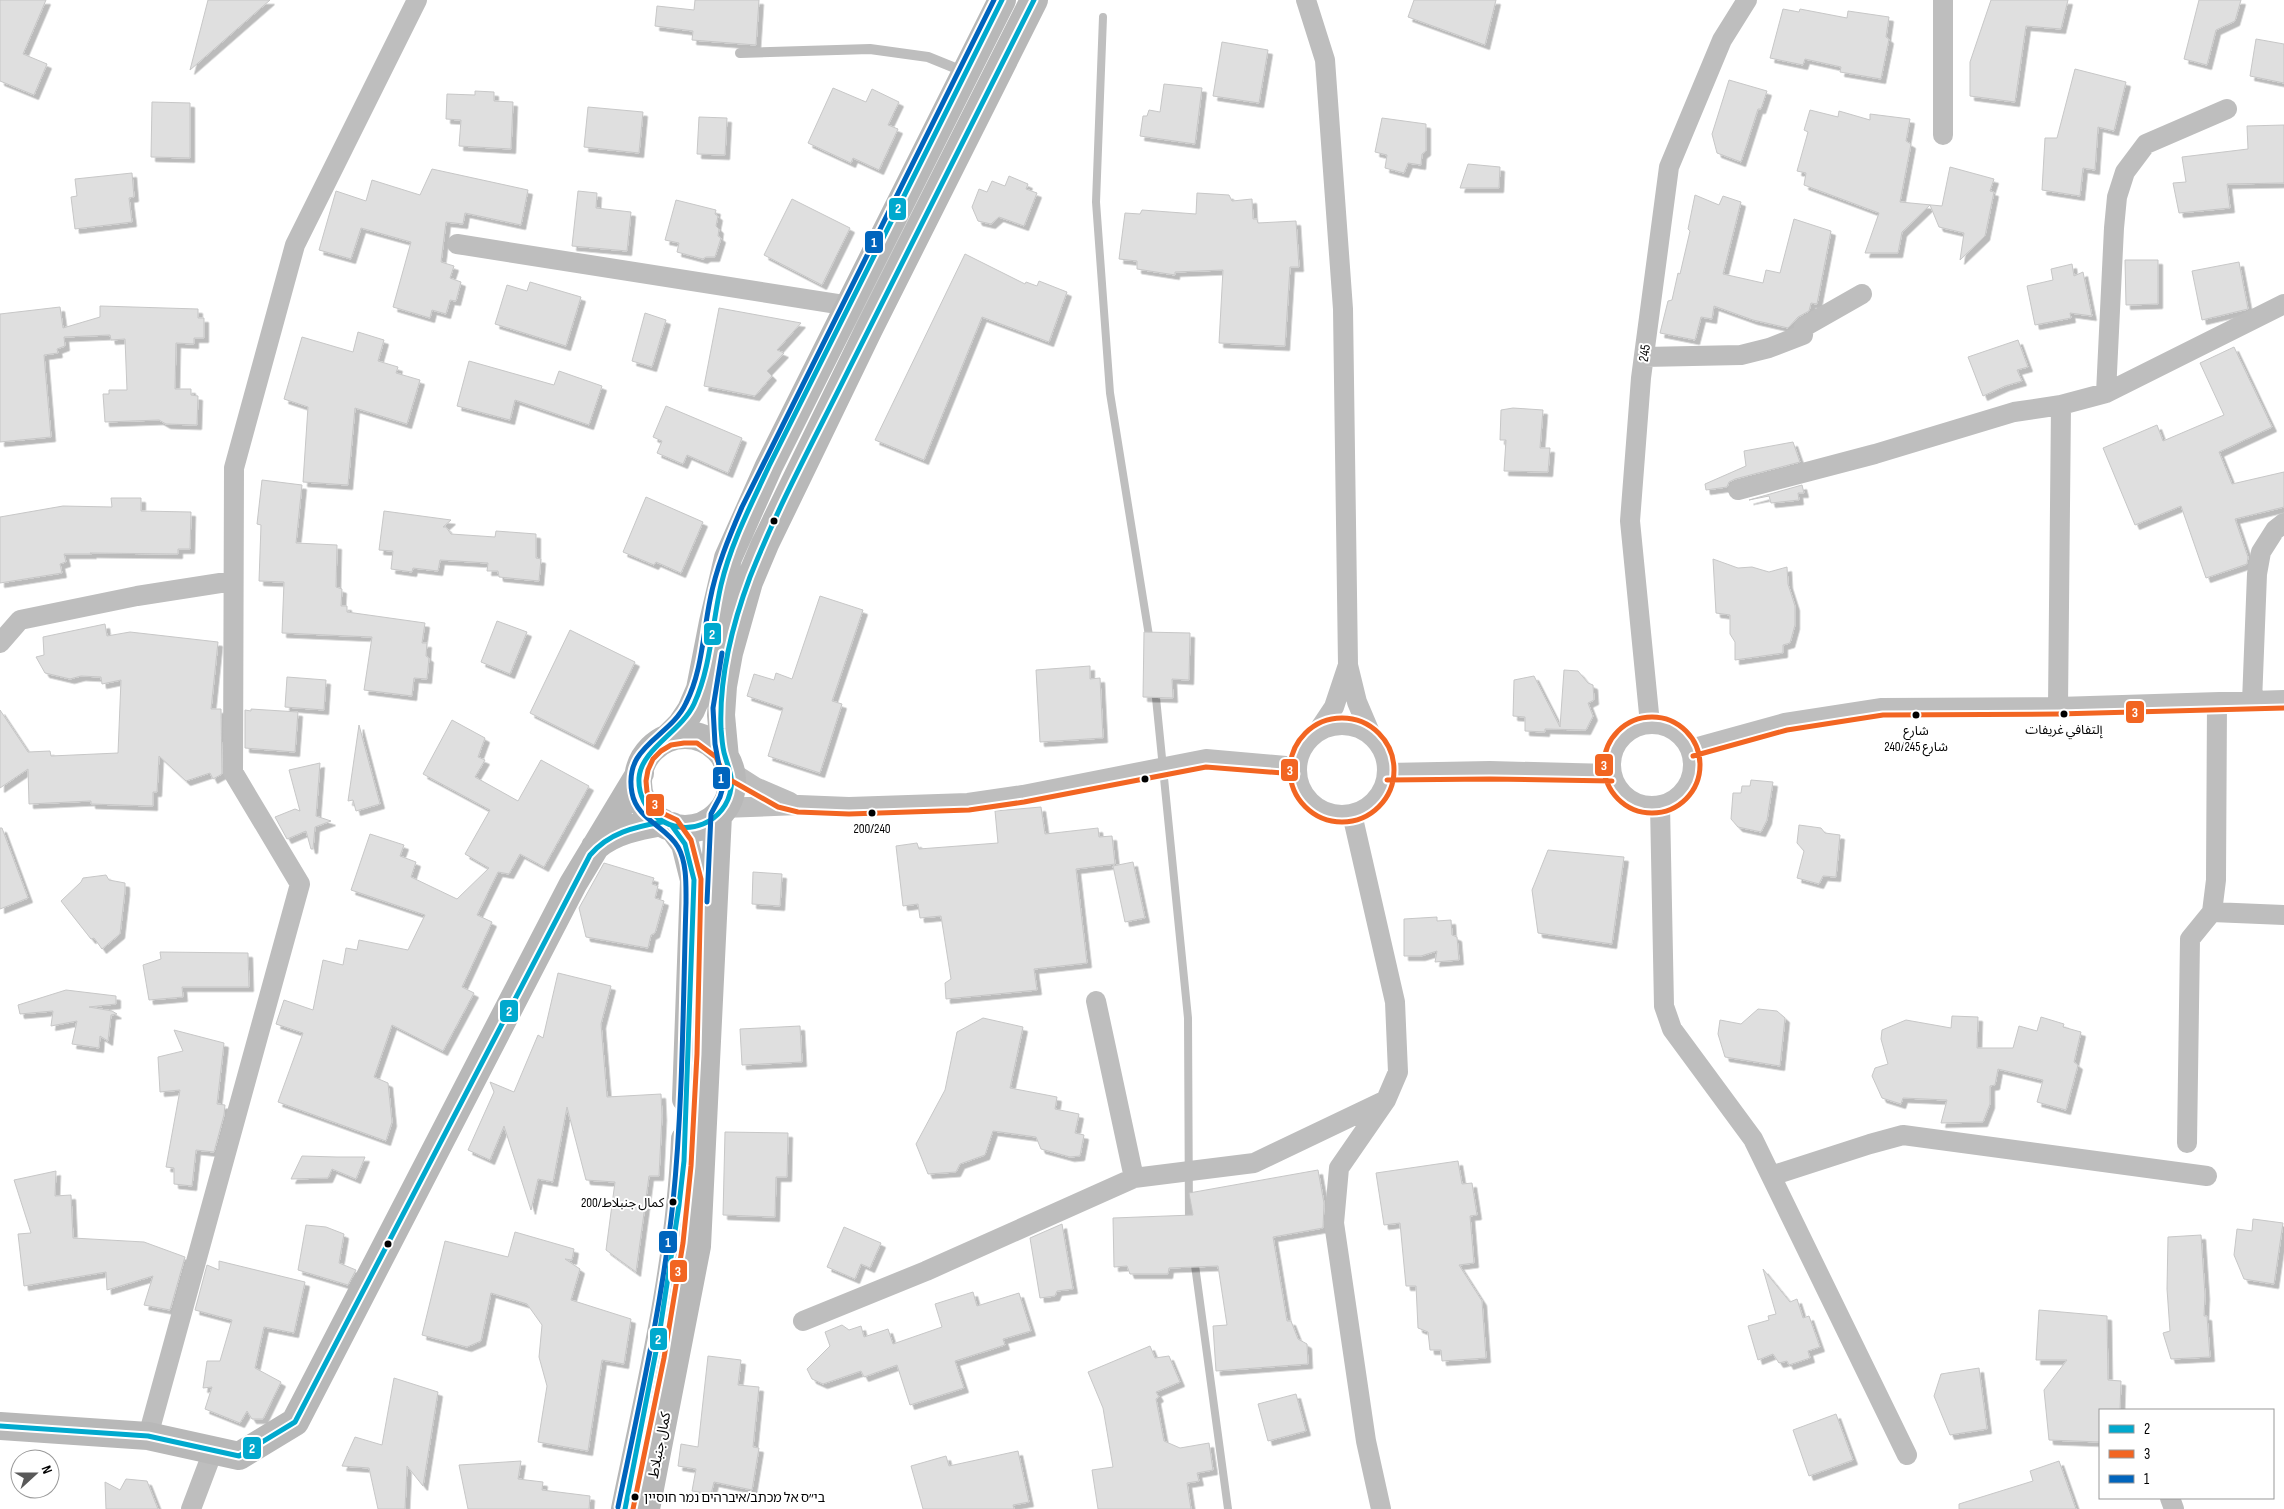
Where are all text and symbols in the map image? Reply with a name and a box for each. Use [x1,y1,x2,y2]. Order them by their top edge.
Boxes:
line badge: 2 [888,197,907,221]
text: 2 [895,200,901,217]
line badge: 1 [864,230,884,254]
text: 1 [871,234,877,251]
street label: 245 [1635,343,1654,363]
unlabelled marker [769,516,779,526]
line badge: 2 [703,622,722,646]
text: 2 [709,626,715,643]
line badge: 3 [2125,700,2145,724]
text: 3 [2132,704,2138,721]
marker: إلتفافي غريفات [2059,709,2069,719]
marker: شارع 240/شارع 245 [1911,710,1921,720]
place label: إلتفافي غريفات [2025,722,2103,740]
place label: شارع 240/شارع 245 [1884,723,1948,757]
line badge: 3 [1594,753,1614,777]
text: 3 [1601,757,1607,774]
line badge: 3 [1280,758,1299,782]
text: 3 [1287,762,1293,779]
line badge: 1 [712,766,731,790]
text: 1 [718,770,724,787]
unlabelled marker [1140,774,1150,784]
line badge: 3 [645,793,665,817]
text: 3 [652,796,658,813]
marker: 200/240 [867,808,877,818]
place label: 200/240 [853,821,891,837]
line badge: 2 [499,999,519,1023]
text: 2 [506,1003,512,1020]
place label: 200/كمال جنبلاط [581,1195,665,1211]
marker: 200/كمال جنبلاط [668,1197,678,1207]
line badge: 1 [658,1230,678,1254]
text: 1 [665,1234,671,1251]
unlabelled marker [383,1239,393,1249]
line badge: 3 [669,1259,688,1283]
text: 3 [675,1263,681,1280]
line badge: 2 [649,1327,668,1351]
text: 2 [655,1331,661,1348]
legend [2099,1409,2274,1499]
street label: كمال جنبلاط [645,1410,674,1480]
text: 2 [2144,1420,2150,1439]
line badge: 2 [242,1436,262,1460]
text: 2 [249,1440,255,1457]
text: 3 [2144,1445,2150,1464]
north arrow [10,1449,60,1499]
text: N [37,1463,56,1476]
text: 1 [2144,1470,2150,1489]
place label: בי״ס אל מכתב/איברהים נמר חוסיין [644,1490,825,1506]
marker: בי״ס אל מכתב/איברהים נמר חוסיין [630,1492,640,1502]

